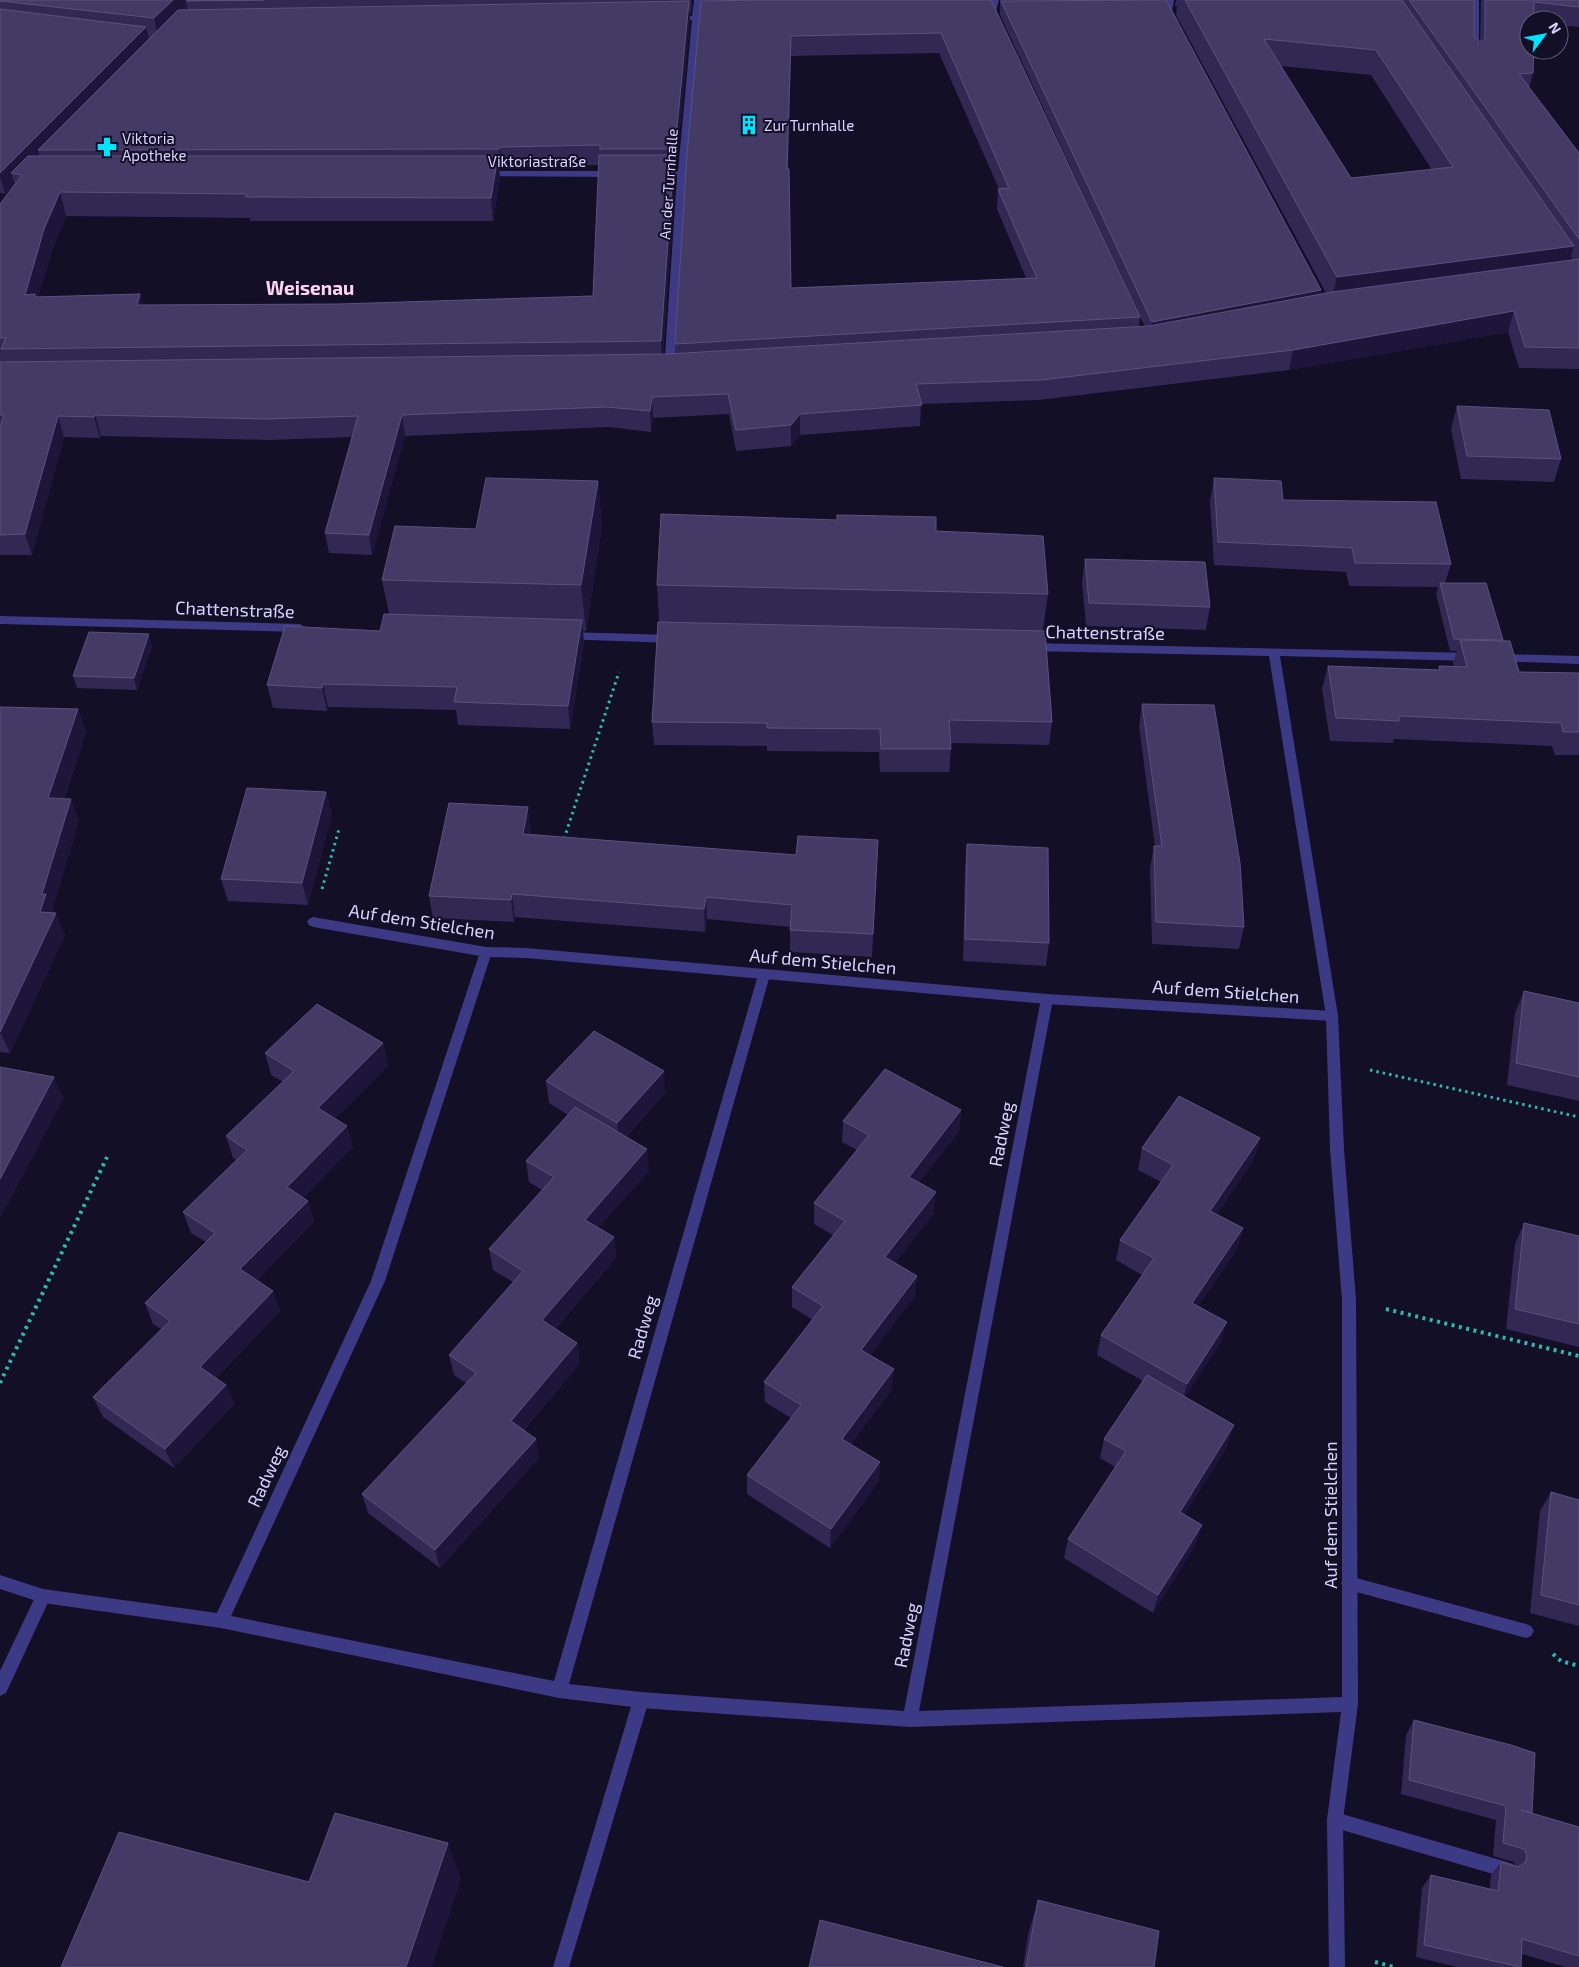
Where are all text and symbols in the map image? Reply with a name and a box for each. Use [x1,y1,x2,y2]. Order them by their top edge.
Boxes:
north arrow [1519,10,1569,60]
text: N [1546,19,1565,37]
building icon: Zur Turnhalle [738,114,760,136]
place label: Zur Turnhalle [764,116,854,134]
street label: An der Turnhalle [655,128,681,240]
place label: Viktoria Apotheke [122,129,187,164]
pharmacy icon: Viktoria Apotheke [96,136,118,158]
street label: Viktoriastraße [488,152,586,170]
district label: Weisenau [266,276,354,299]
street label: Chattenstraße [175,596,295,622]
street label: Chattenstraße [1045,620,1165,644]
street label: Auf dem Stielchen [347,899,497,943]
street label: Auf dem Stielchen [749,944,897,978]
street label: Auf dem Stielchen [1152,975,1300,1007]
street label: Radweg [984,1100,1018,1168]
street label: Radweg [622,1292,662,1362]
street label: Auf dem Stielchen [1319,1441,1341,1589]
street label: Radweg [242,1442,290,1510]
street label: Radweg [889,1601,923,1669]

